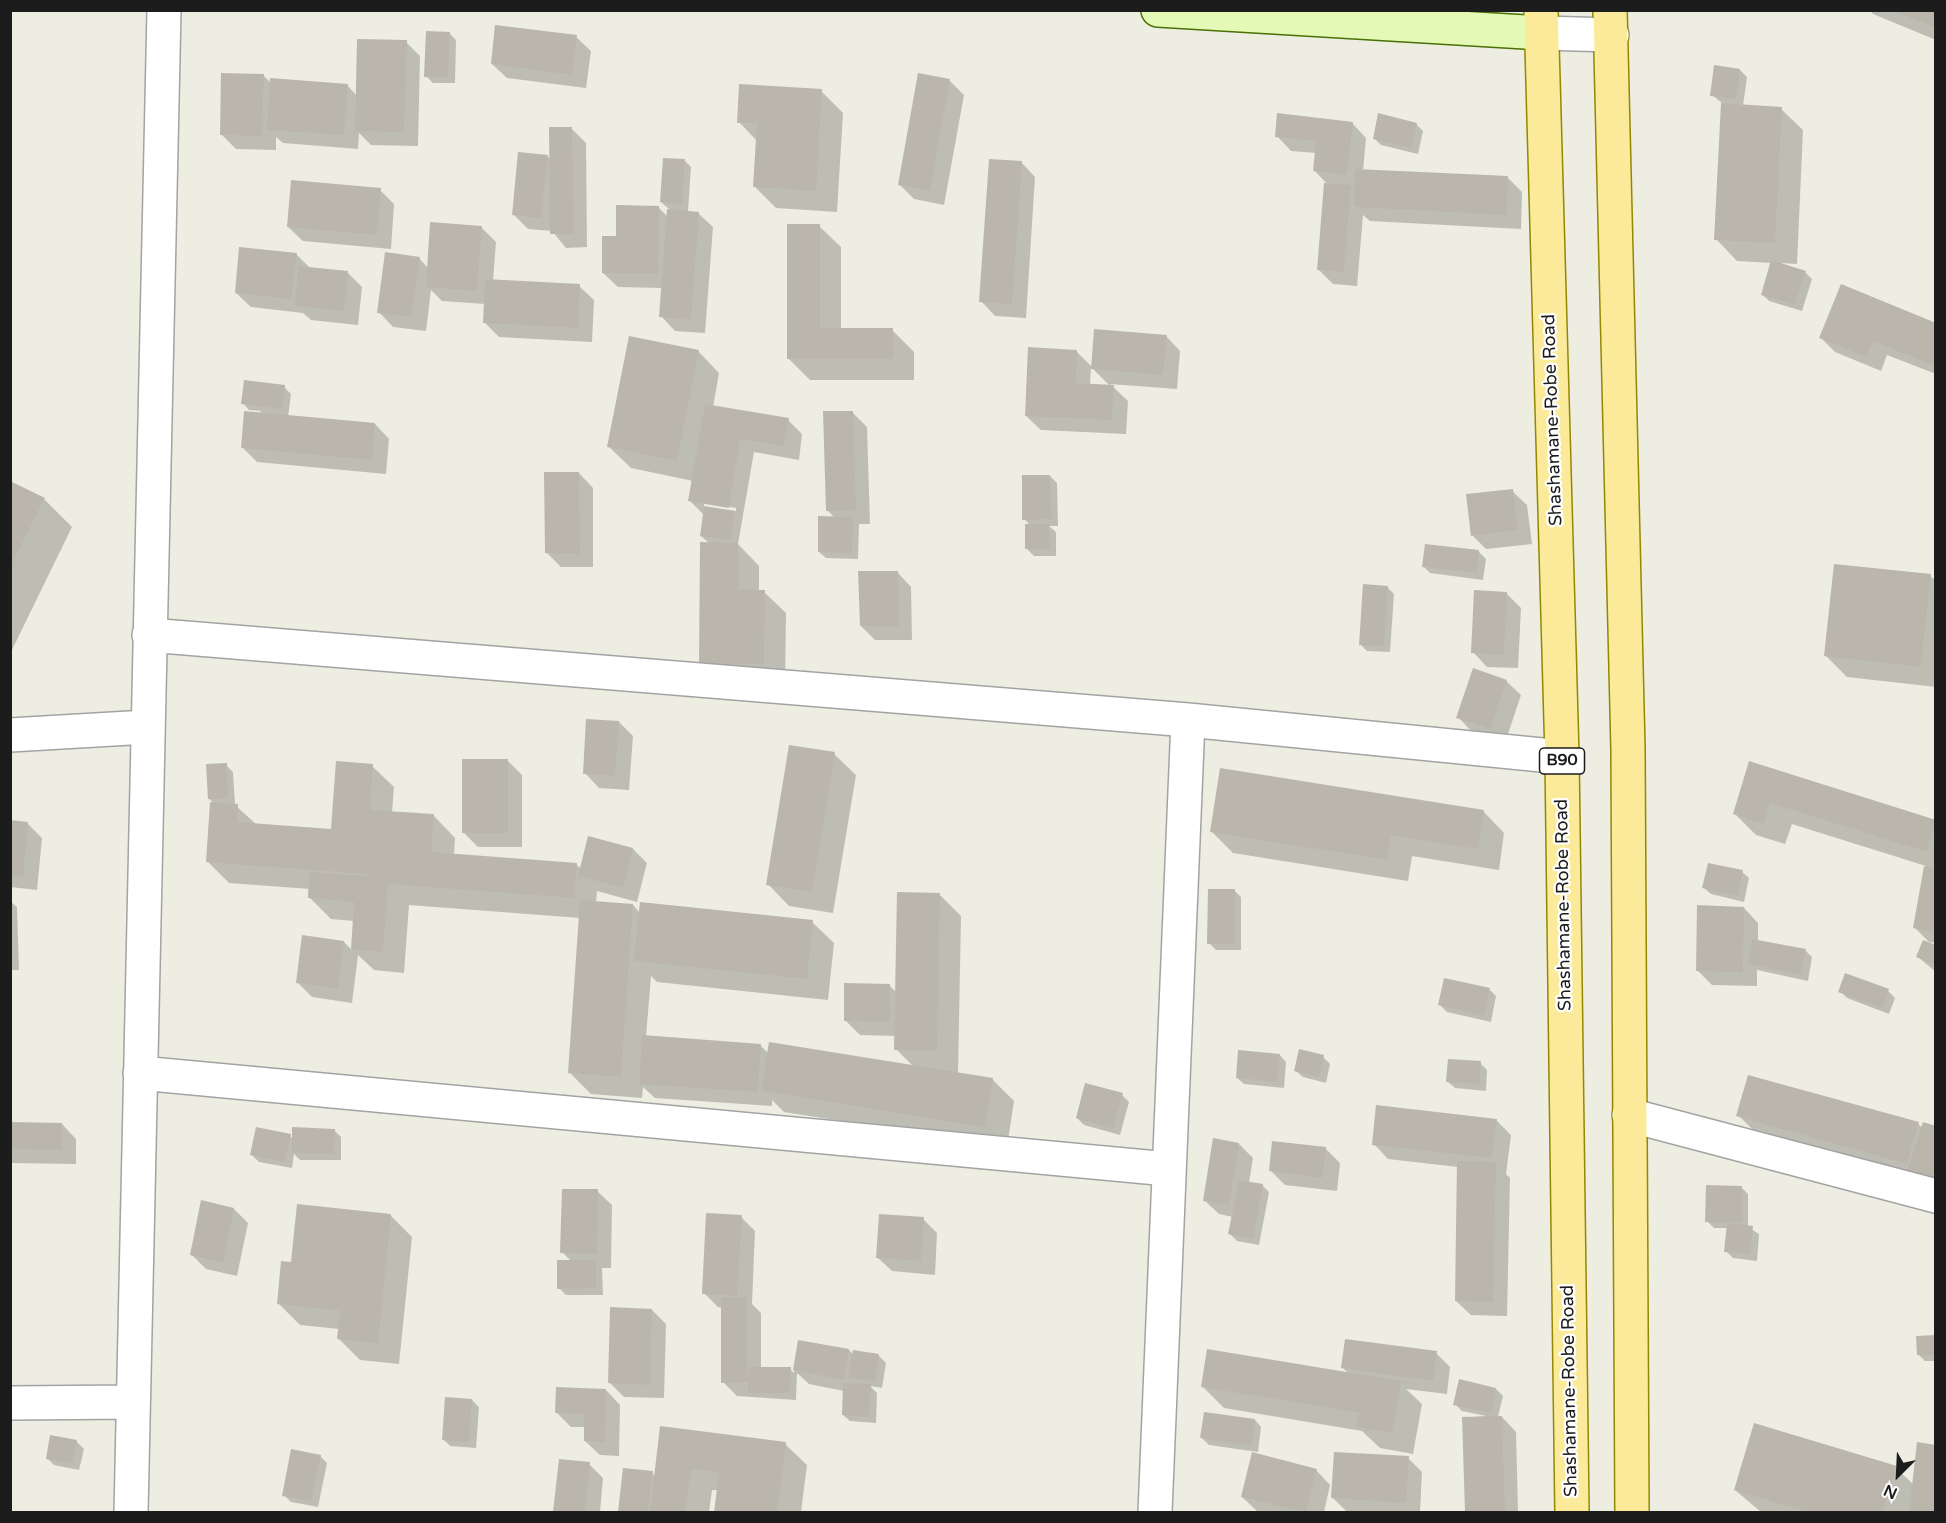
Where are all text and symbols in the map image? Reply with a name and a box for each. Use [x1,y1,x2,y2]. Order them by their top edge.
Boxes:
street label: Shashamane-Robe Road [1539,314,1567,526]
road number: B90 [1540,748,1584,774]
street label: Shashamane-Robe Road [1551,799,1577,1011]
street label: Shashamane-Robe Road [1557,1285,1583,1497]
north arrow [1868,1445,1928,1505]
text: N [1881,1480,1901,1503]

